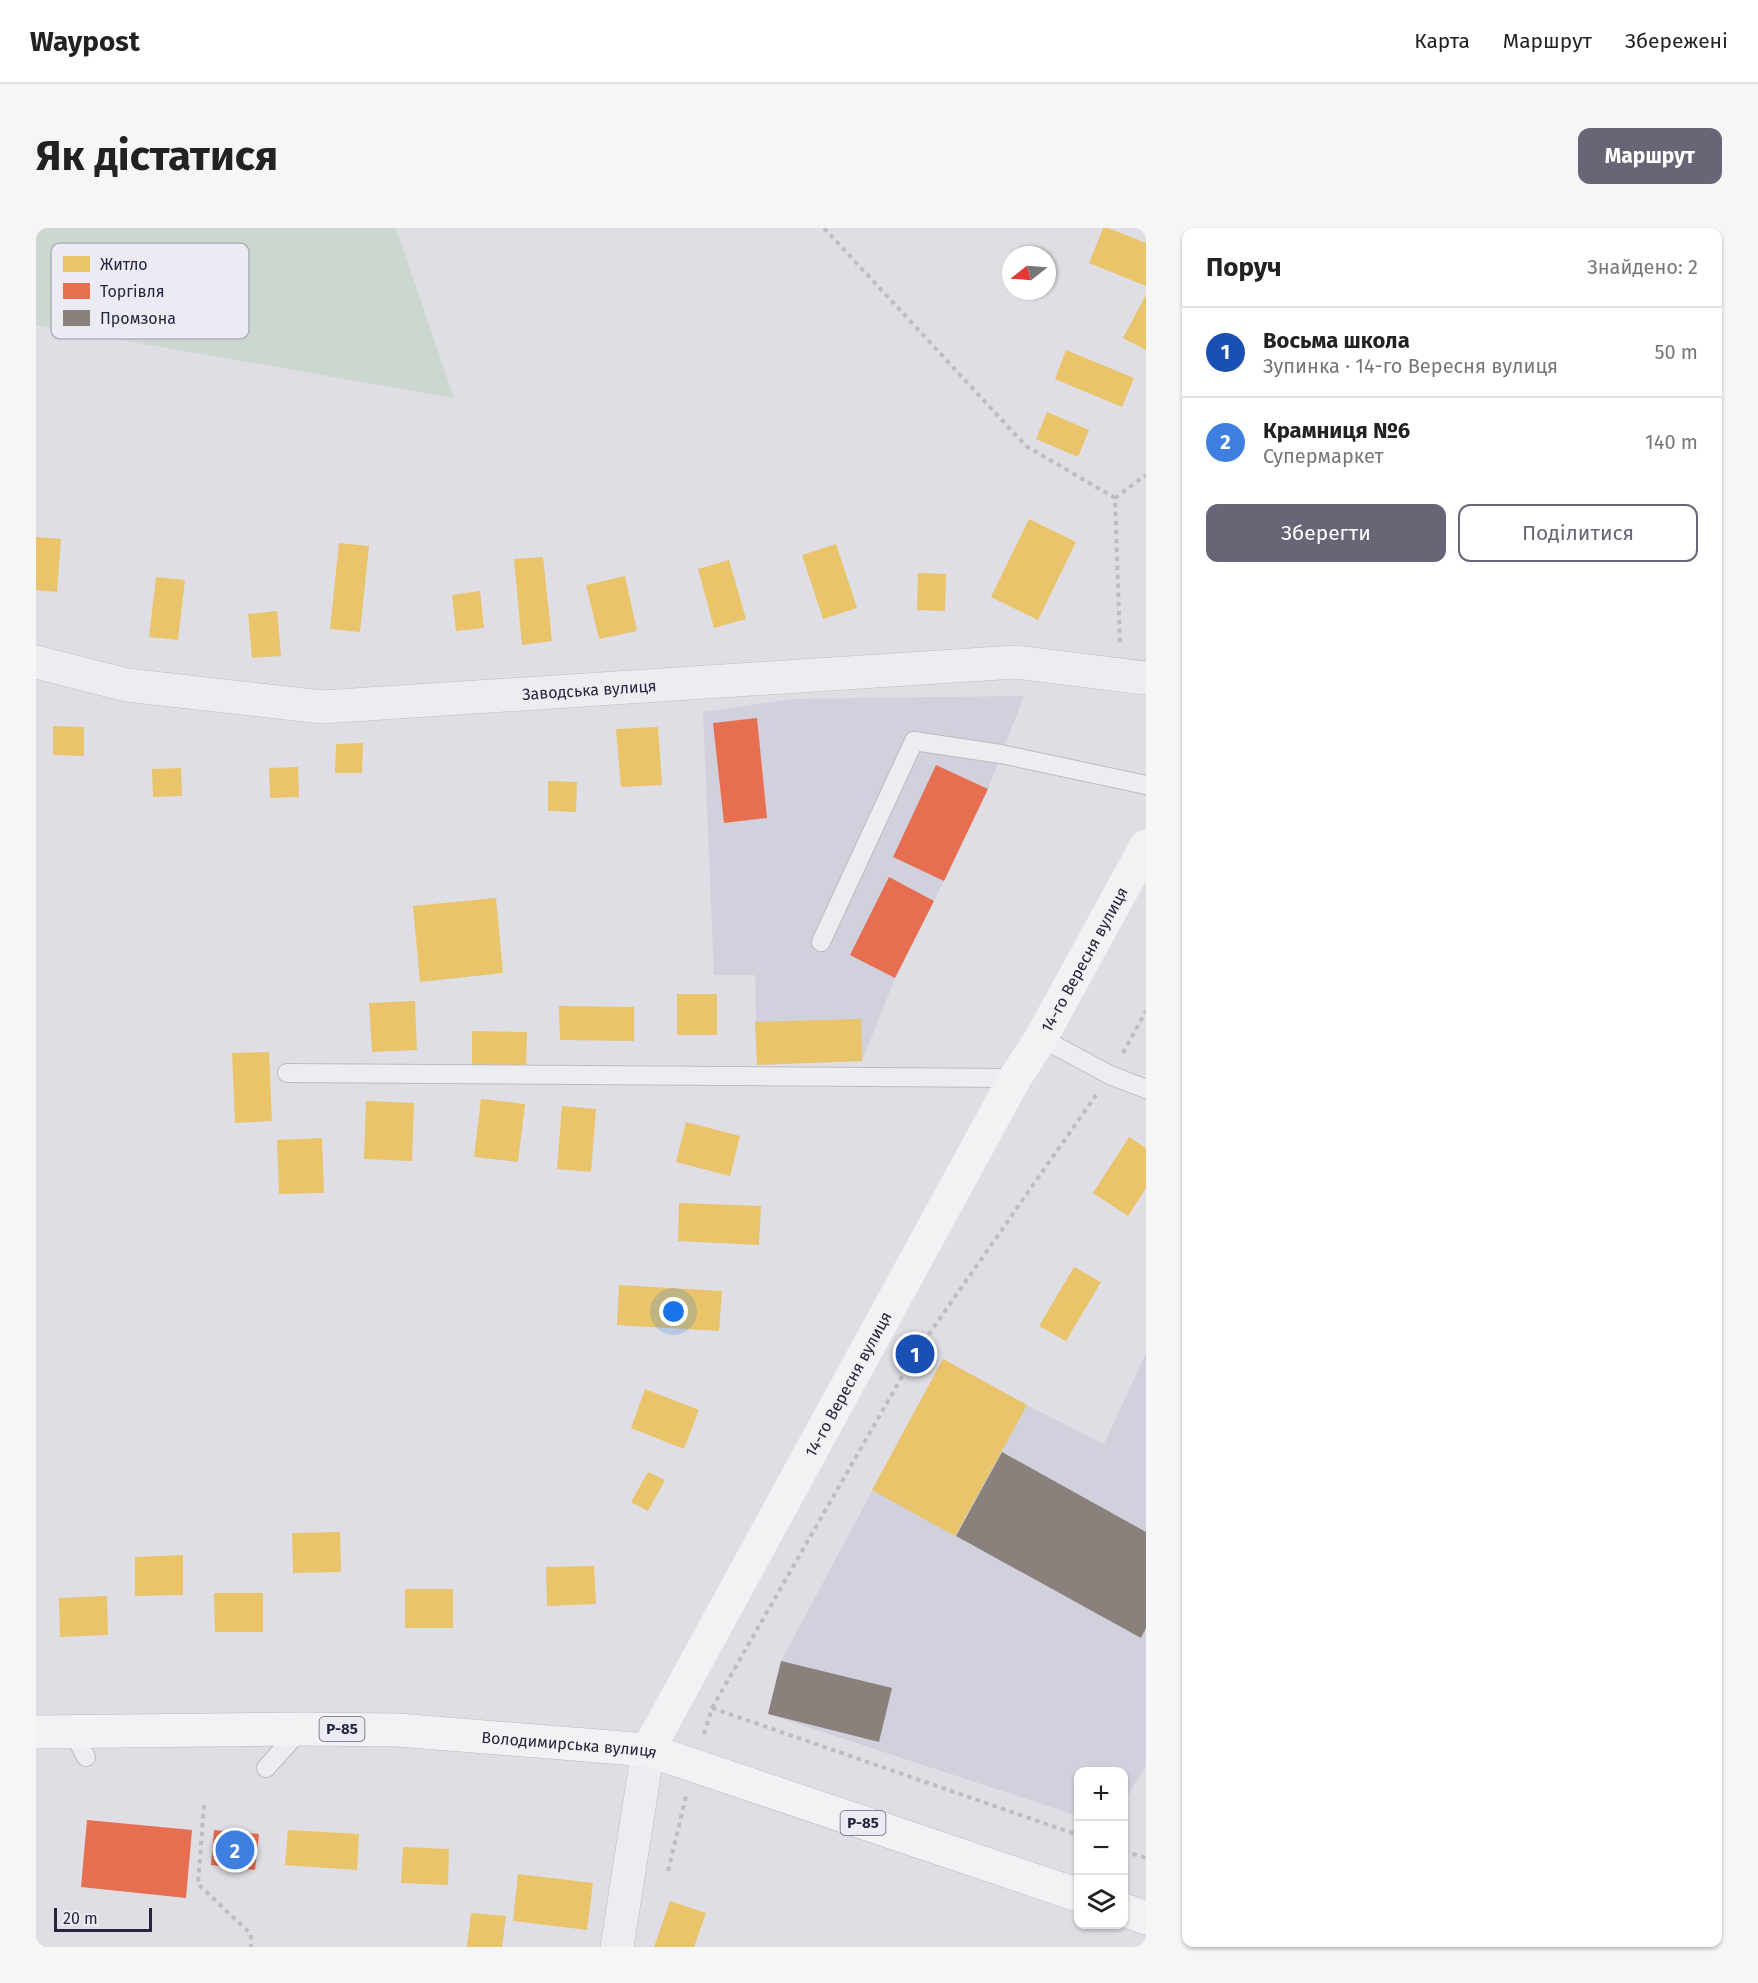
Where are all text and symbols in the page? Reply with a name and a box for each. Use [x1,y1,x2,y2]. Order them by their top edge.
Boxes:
text: Waypost [30,25,140,58]
text: Карта [1414,28,1470,54]
text: Маршрут [1503,28,1592,54]
text: Збережені [1625,28,1728,54]
button: Маршрут [1578,128,1722,184]
text: Як дістатися [36,131,278,181]
legend [51,243,249,339]
north arrow [1002,246,1056,300]
text: Поруч [1206,252,1282,283]
text: Житло [100,255,148,274]
text: Знайдено: 2 [1587,255,1698,279]
text: Торгівля [100,282,165,301]
text: Промзона [100,309,176,328]
text: Восьма школа [1263,327,1410,354]
text: 1 [1221,340,1230,364]
text: 50 m [1654,340,1698,364]
text: Зупинка · 14-го Вересня вулиця [1263,354,1558,378]
text: Крамниця №6 [1263,417,1410,444]
text: 2 [1220,430,1231,454]
text: 140 m [1645,430,1698,454]
text: Супермаркет [1263,444,1383,468]
button: Зберегти [1206,504,1446,562]
button: Поділитися [1458,504,1698,562]
street label: Заводська вулиця [522,676,657,704]
street label: 14-го Вересня вулиця [1037,884,1132,1035]
your location [659,1297,688,1326]
street label: 14-го Вересня вулиця [801,1308,896,1460]
pin: 1 [896,1332,934,1376]
road number: Р-85 [320,1717,364,1741]
street label: Володимирська вулиця [481,1728,660,1762]
map controls [1074,1767,1128,1929]
button: + [1074,1767,1128,1821]
road number: Р-85 [840,1811,886,1835]
button: − [1074,1821,1128,1875]
pin: 2 [216,1828,254,1872]
button: layers [1074,1875,1128,1929]
scale bar [54,1905,152,1932]
text: 20 m [63,1909,98,1928]

